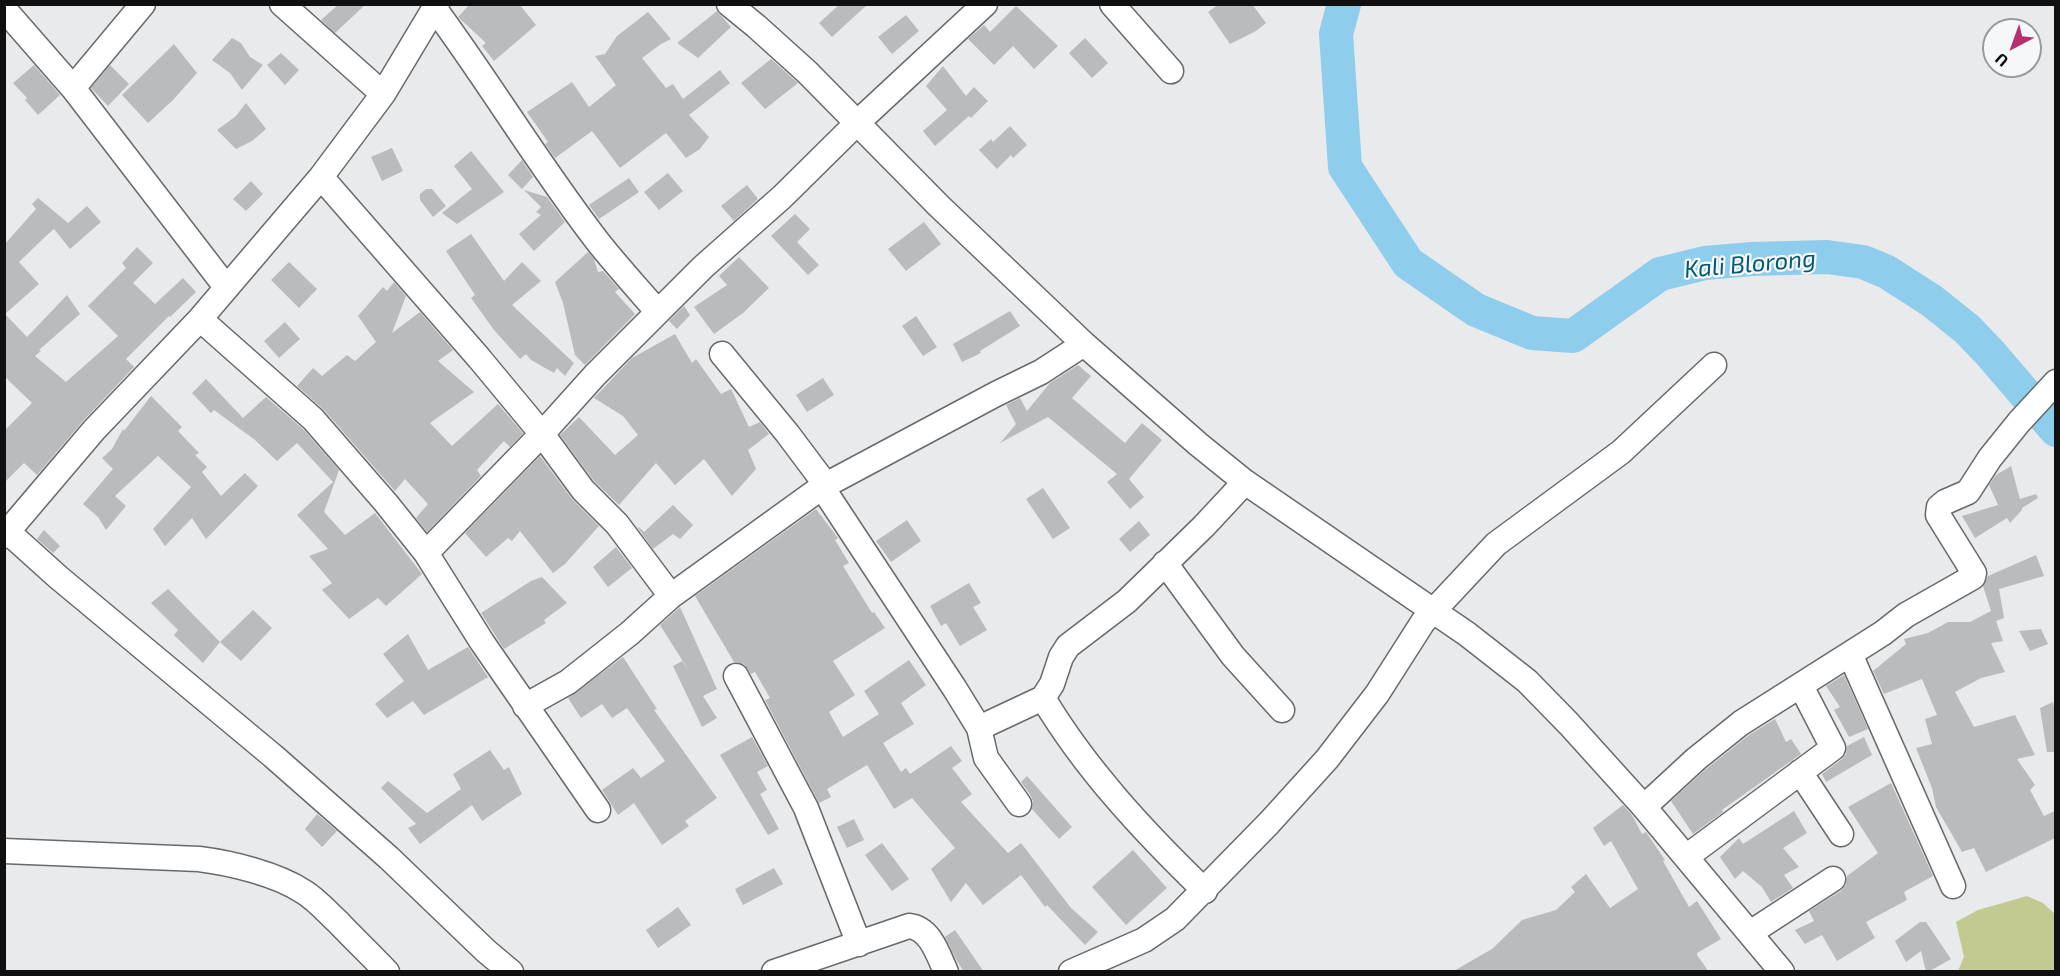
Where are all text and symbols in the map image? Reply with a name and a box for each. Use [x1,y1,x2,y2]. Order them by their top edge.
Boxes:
north arrow [1982,18,2042,78]
text: U [1991,50,2012,71]
water label: Kali Blorong [1683,244,1817,284]

